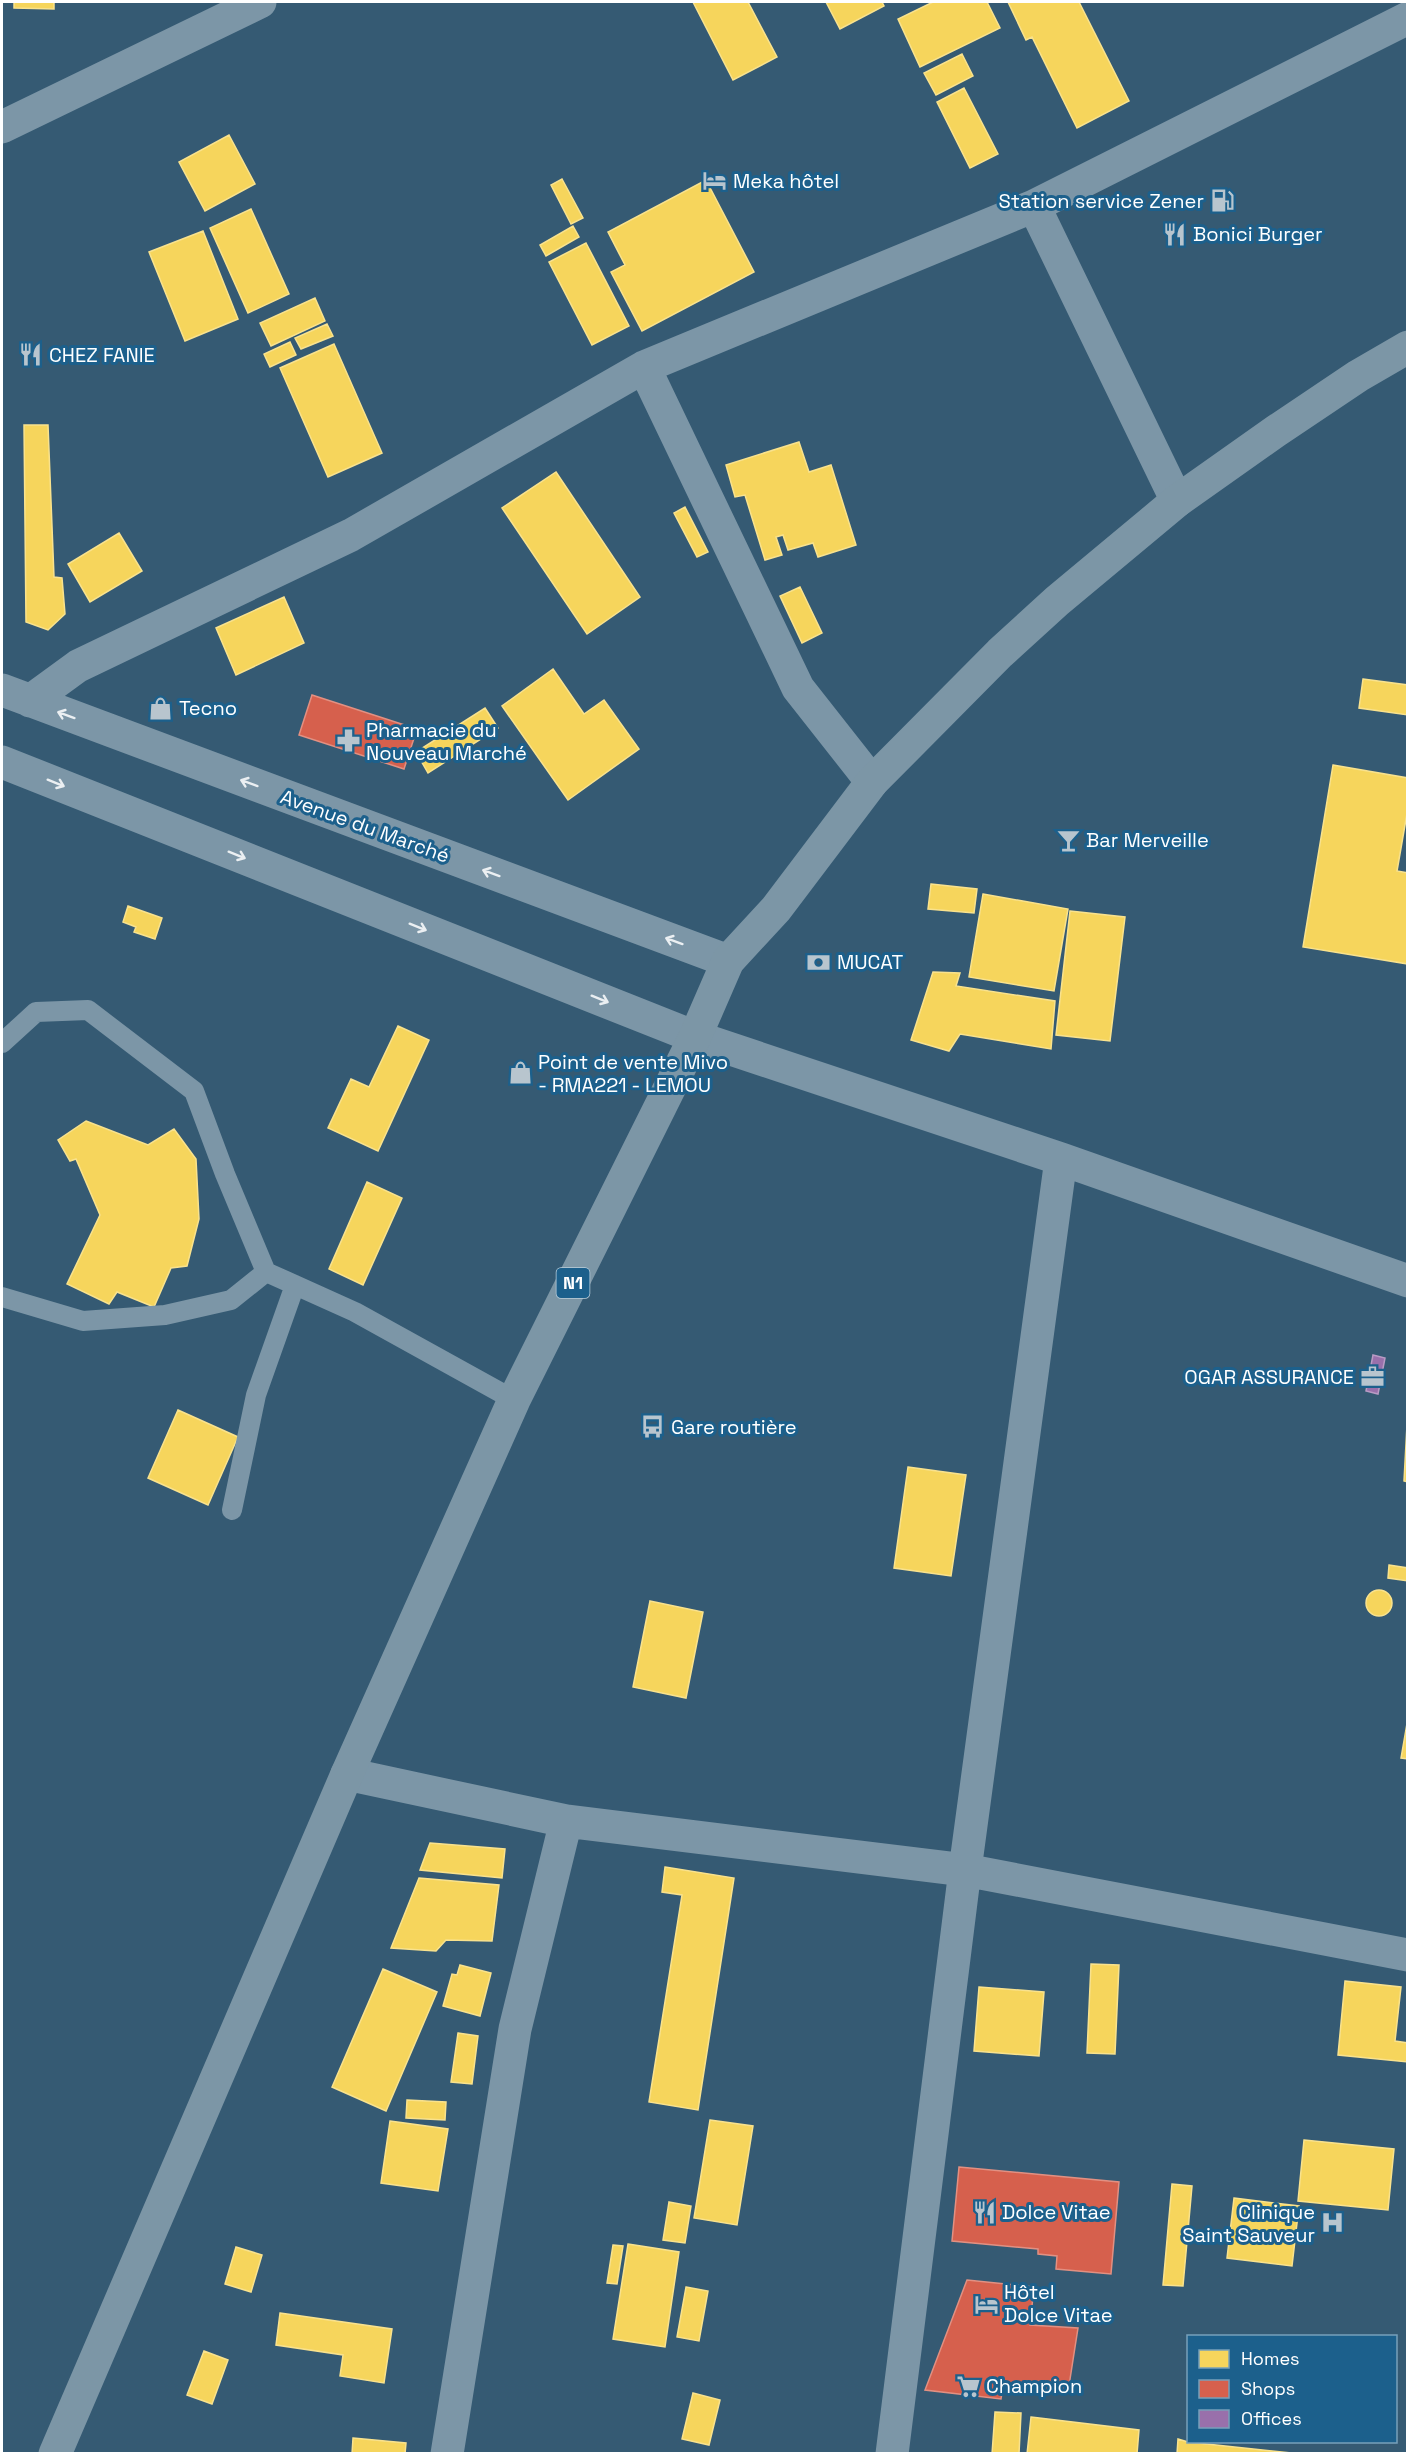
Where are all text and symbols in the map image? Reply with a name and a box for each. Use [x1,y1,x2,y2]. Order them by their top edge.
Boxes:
hotel icon: Meka hôtel [702,168,728,194]
place label: Meka hôtel [733,168,839,194]
place label: Station service Zener [999,188,1204,214]
fuel station icon: Station service Zener [1209,188,1235,214]
restaurant icon: Bonici Burger [1162,221,1188,247]
place label: Bonici Burger [1193,221,1323,247]
restaurant icon: CHEZ FANIE [18,342,44,368]
place label: CHEZ FANIE [49,342,155,368]
shop icon: Tecno [148,695,174,721]
place label: Tecno [179,695,237,721]
one-way arrow [58,708,76,719]
place label: Pharmacie du Nouveau Marché [366,717,527,766]
pharmacy icon: Pharmacie du Nouveau Marché [335,728,361,754]
one-way arrow [240,776,259,787]
one-way arrow [46,778,65,789]
street label: Avenue du Marché [277,783,453,869]
bar icon: Bar Merveille [1055,827,1081,853]
place label: Bar Merveille [1086,827,1209,853]
one-way arrow [227,850,246,861]
one-way arrow [482,866,501,877]
one-way arrow [409,922,427,933]
one-way arrow [665,934,684,945]
bank icon: MUCAT [806,949,832,975]
place label: MUCAT [837,949,903,975]
one-way arrow [590,994,609,1005]
place label: Point de vente Mivo - RMA221 - LEMOU [538,1049,728,1098]
shop icon: Point de vente Mivo - RMA221 - LEMOU [507,1060,533,1086]
road number: N1 [556,1268,590,1298]
place label: OGAR ASSURANCE [1184,1364,1354,1390]
office icon: OGAR ASSURANCE [1359,1364,1385,1390]
bus stop icon: Gare routière [640,1414,666,1440]
place label: Gare routière [671,1414,797,1440]
restaurant icon: Dolce Vitae [971,2199,997,2225]
place label: Dolce Vitae [1002,2199,1111,2225]
place label: Clinique Saint Sauveur [1182,2199,1315,2248]
hospital icon: Clinique Saint Sauveur [1320,2210,1346,2236]
place label: Hôtel Dolce Vitae [1004,2279,1113,2328]
hotel icon: Hôtel Dolce Vitae [973,2291,999,2317]
legend [1187,2335,1397,2443]
text: Homes [1241,2347,1300,2370]
supermarket icon: Champion [955,2373,981,2399]
place label: Champion [986,2373,1082,2399]
text: Shops [1241,2377,1295,2400]
text: Offices [1241,2407,1302,2430]

